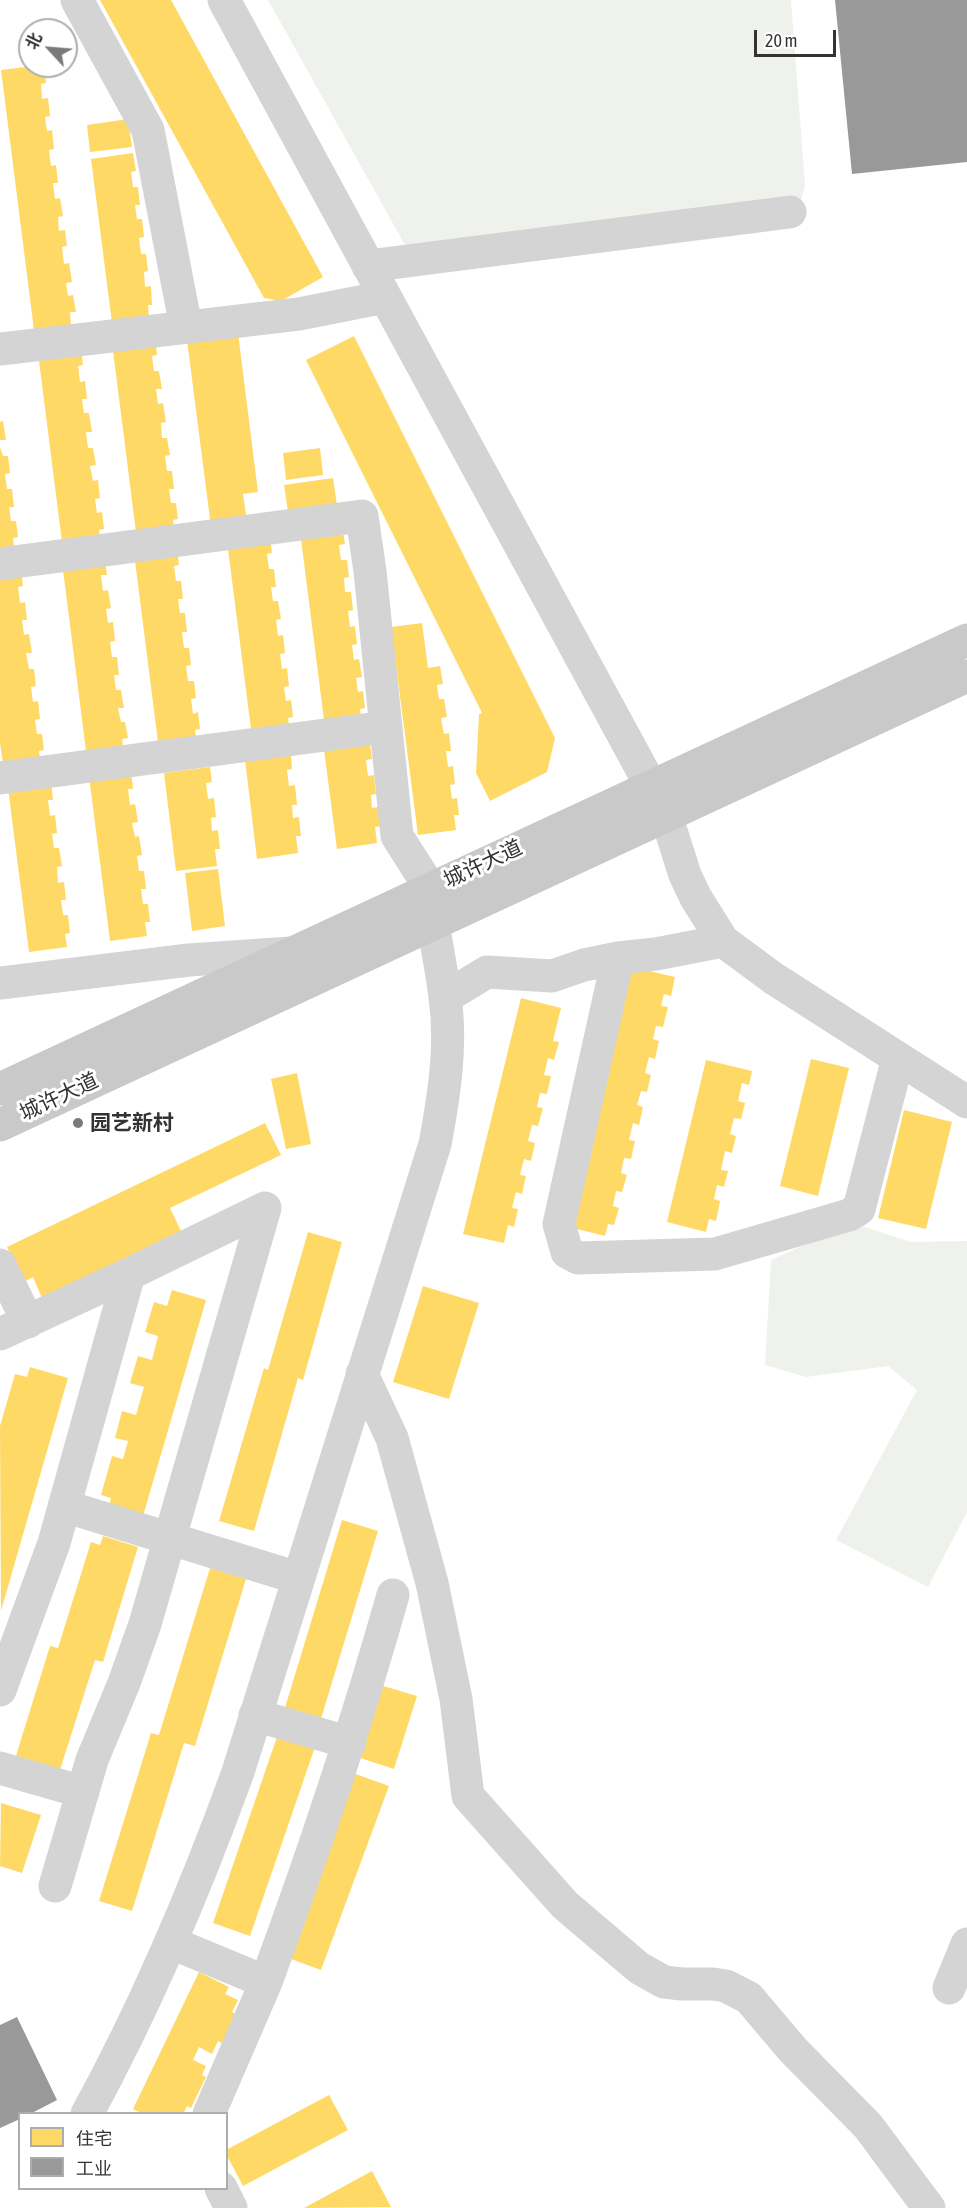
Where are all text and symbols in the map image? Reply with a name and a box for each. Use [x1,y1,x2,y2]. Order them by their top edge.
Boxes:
north arrow [18,18,78,78]
scale bar [757,18,840,56]
text: 北 [22,30,45,52]
text: 20 m [765,30,797,51]
street label: 城许大道 [440,835,526,893]
street label: 城许大道 [16,1068,102,1126]
place label: 园艺新村 [90,1110,174,1136]
marker: 园艺新村 [71,1116,85,1130]
legend [18,2112,228,2190]
text: 住宅 [76,2128,112,2149]
text: 工业 [76,2158,112,2179]

